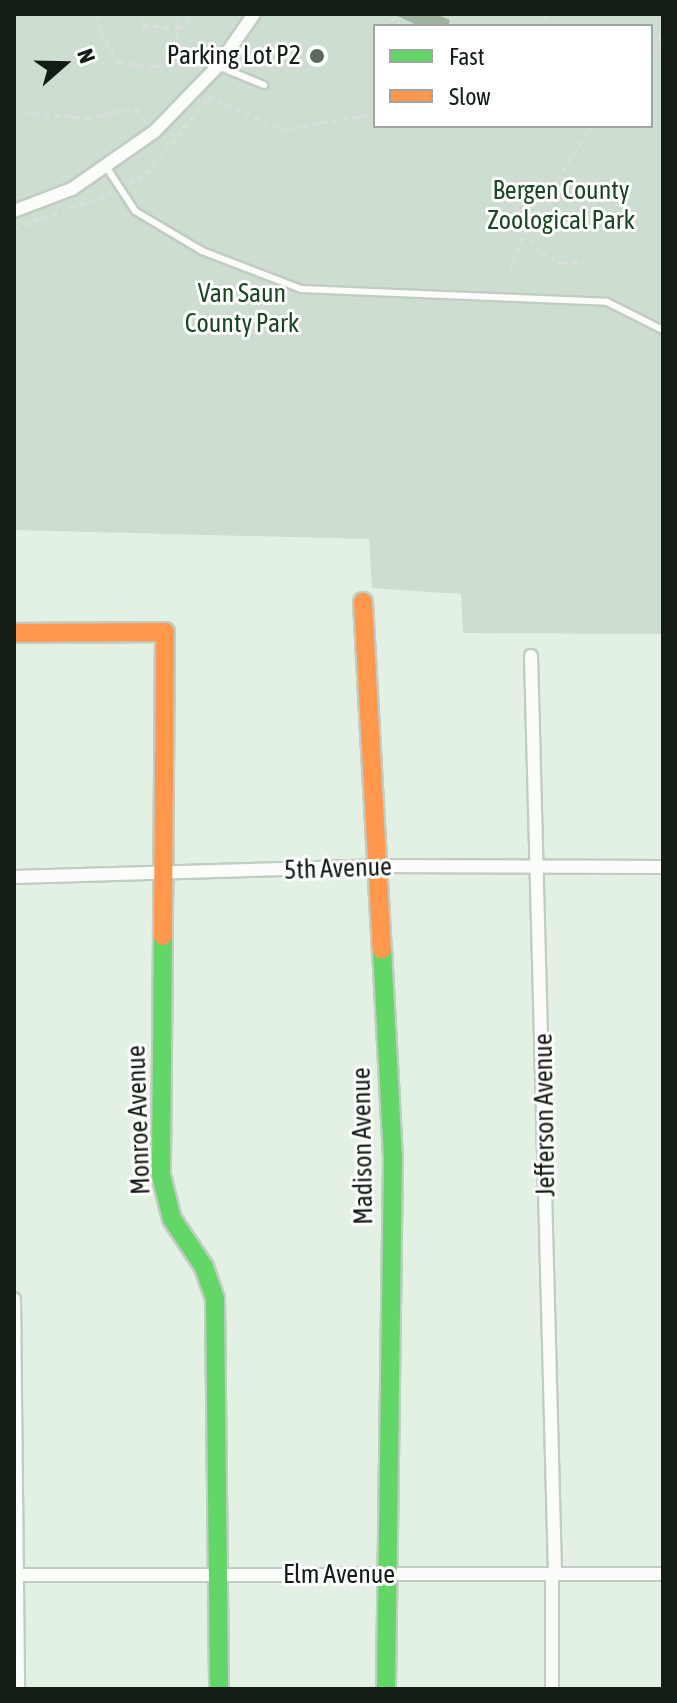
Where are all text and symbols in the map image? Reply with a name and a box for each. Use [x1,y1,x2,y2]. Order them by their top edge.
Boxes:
north arrow [24,24,104,104]
legend [373,24,653,128]
place label: Parking Lot P2 [167,40,301,72]
text: Fast [449,43,485,70]
text: N [72,45,101,66]
marker: Parking Lot P2 [308,47,326,65]
text: Slow [449,83,491,110]
park label: Bergen County Zoological Park [487,175,635,236]
park label: Van Saun County Park [185,278,299,340]
street label: 5th Avenue [284,852,392,886]
street label: Jefferson Avenue [528,1033,562,1197]
street label: Monroe Avenue [121,1045,157,1195]
street label: Madison Avenue [346,1067,380,1225]
street label: Elm Avenue [283,1559,395,1591]

